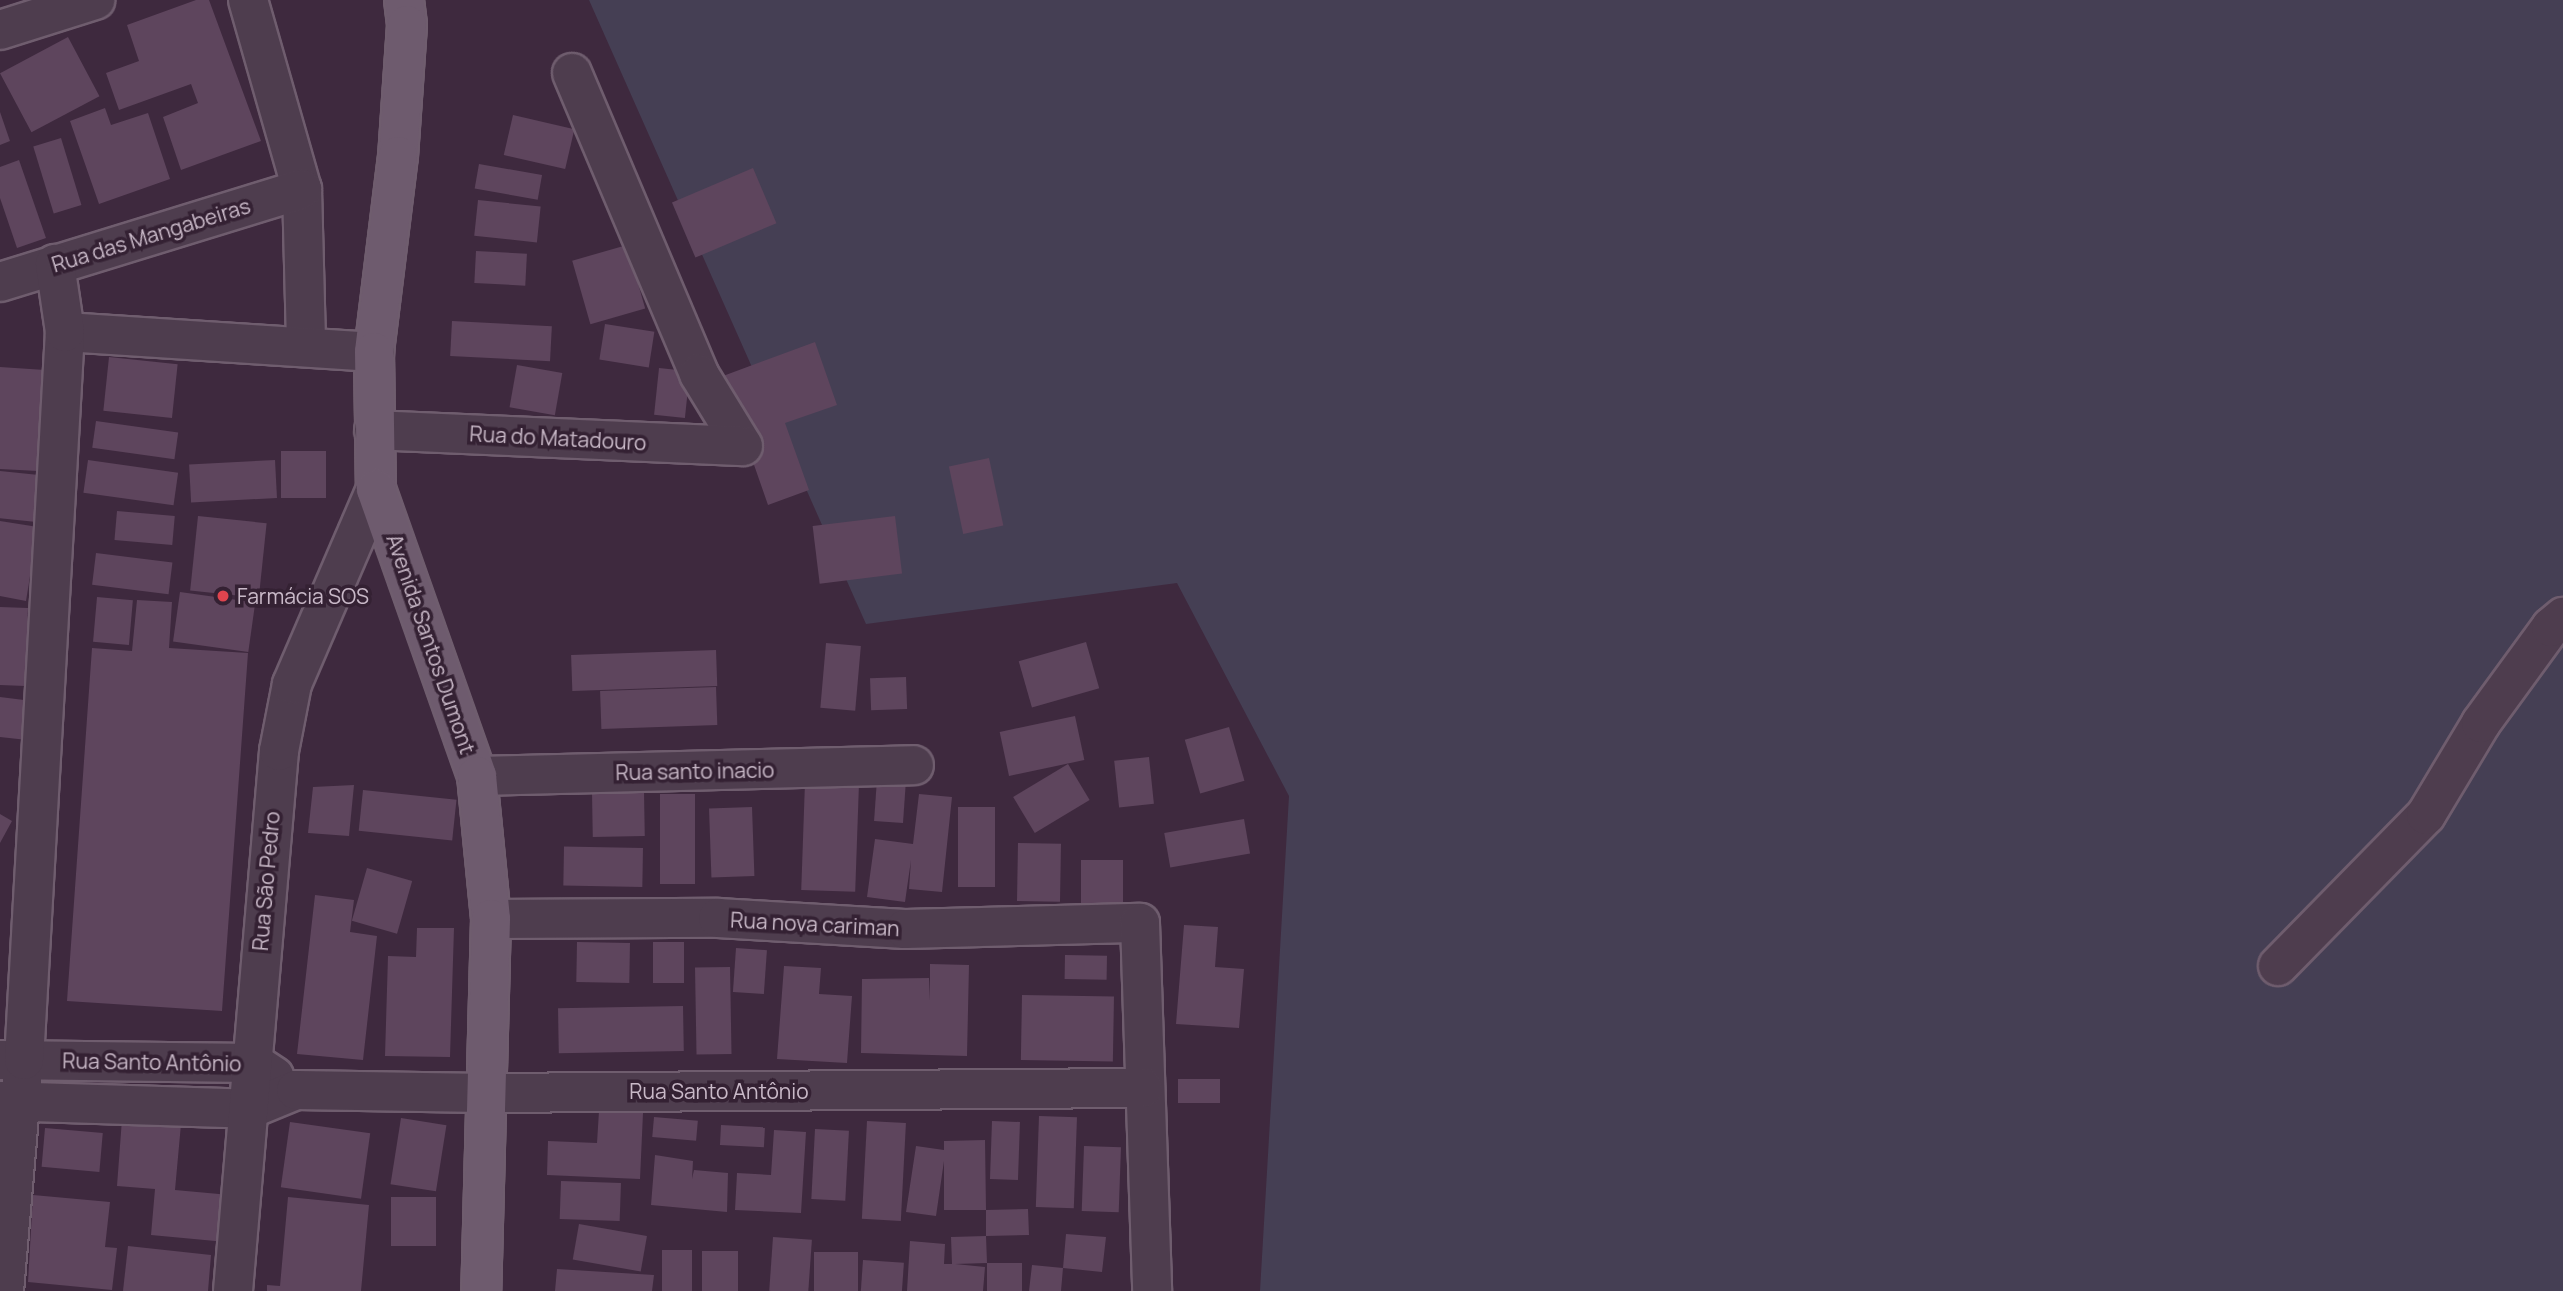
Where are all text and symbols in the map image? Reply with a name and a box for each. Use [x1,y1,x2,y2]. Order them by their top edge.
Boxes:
street label: Rua das Mangabeiras [49,193,253,277]
street label: Rua do Matadouro [469,421,647,455]
street label: Avenida Santos Dumont [382,531,480,757]
place label: Farmácia SOS [237,583,369,609]
marker: Farmácia SOS [215,588,231,604]
street label: Rua santo inacio [615,757,775,785]
street label: Rua São Pedro [247,810,285,952]
street label: Rua nova cariman [730,907,900,941]
street label: Rua Santo Antônio [62,1048,242,1076]
street label: Rua Santo Antônio [629,1078,809,1104]

